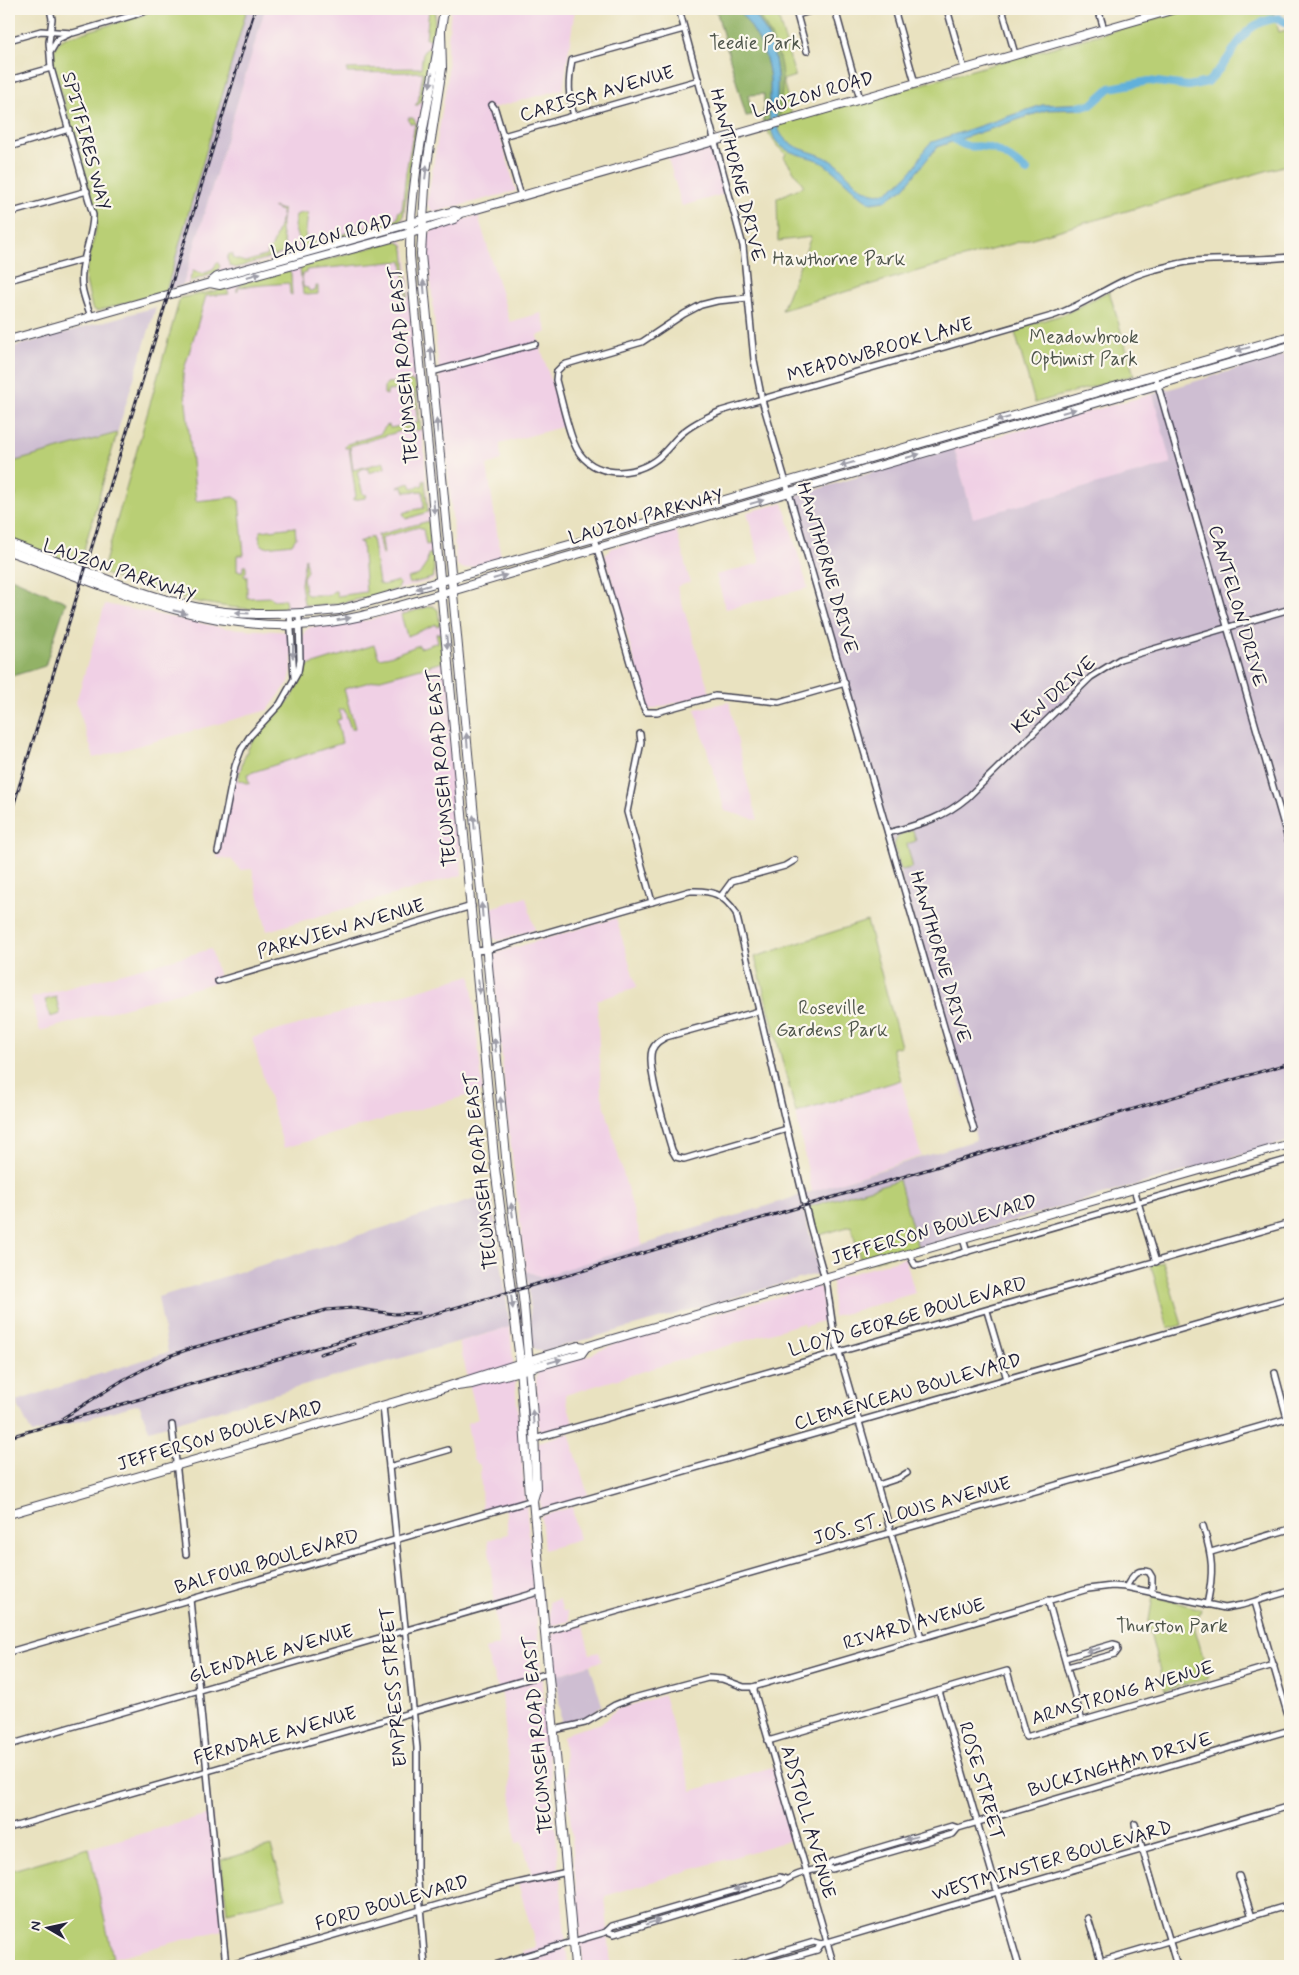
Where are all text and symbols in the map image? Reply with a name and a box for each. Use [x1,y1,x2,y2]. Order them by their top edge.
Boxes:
park label: Teedie Park [709,31,801,56]
street label: CARISSA AVENUE [517,60,677,128]
street label: LAUZON ROAD [749,66,877,124]
street label: SPITFIRES WAY [55,69,117,214]
one-way arrow [427,72,435,88]
street label: HAWTHORNE DRIVE [703,86,771,264]
one-way arrow [422,164,430,180]
street label: LAUZON ROAD [268,209,396,265]
park label: Hawthorne Park [772,247,906,272]
street label: TECUMSEH ROAD EAST [383,264,425,465]
one-way arrow [246,271,261,279]
one-way arrow [420,279,428,295]
street label: MEADOWBROOK LANE [784,312,976,388]
park label: Meadowbrook Optimist Park [1029,325,1139,372]
one-way arrow [426,345,434,361]
one-way arrow [1236,346,1251,354]
one-way arrow [1061,407,1077,415]
one-way arrow [996,415,1011,423]
one-way arrow [433,417,441,433]
one-way arrow [905,452,920,460]
one-way arrow [840,461,855,469]
street label: HAWTHORNE DRIVE [791,479,863,657]
street label: LAUZON PARKWAY [566,483,727,551]
one-way arrow [749,497,764,505]
one-way arrow [430,500,438,516]
street label: CANTELON DRIVE [1202,522,1272,690]
street label: LAUZON PARKWAY [39,533,199,609]
one-way arrow [493,572,508,580]
one-way arrow [416,584,431,592]
one-way arrow [173,608,188,616]
one-way arrow [233,609,249,617]
one-way arrow [337,615,352,623]
one-way arrow [443,634,451,650]
one-way arrow [289,643,297,659]
street label: KEW DRIVE [1006,650,1102,740]
street label: TECUMSEH ROAD EAST [421,667,463,868]
one-way arrow [463,732,471,748]
one-way arrow [470,813,478,829]
street label: HAWTHORNE DRIVE [904,868,976,1046]
street label: PARKVIEW AVENUE [254,893,428,965]
one-way arrow [478,902,486,918]
one-way arrow [475,979,483,995]
park label: Roseville Gardens Park [776,996,888,1043]
one-way arrow [491,1037,499,1053]
street label: TECUMSEH ROAD EAST [458,1070,504,1271]
one-way arrow [497,1096,505,1112]
street label: JEFFERSON BOULEVARD [828,1189,1040,1271]
one-way arrow [508,1202,516,1218]
street label: LLOYD GEORGE BOULEVARD [786,1271,1030,1363]
one-way arrow [509,1294,517,1310]
street label: CLEMENCEAU BOULEVARD [791,1348,1025,1436]
one-way arrow [547,1357,562,1365]
street label: JEFFERSON BOULEVARD [114,1395,326,1477]
one-way arrow [529,1409,537,1425]
street label: JOS. ST. LOUIS AVENUE [810,1471,1014,1551]
street label: BALFOUR BOULEVARD [172,1524,362,1600]
street label: RIVARD AVENUE [840,1592,988,1656]
street label: EMPRESS STREET [375,1606,413,1768]
park label: Thurston Park [1116,1614,1228,1639]
street label: GLENDALE AVENUE [186,1619,356,1689]
street label: TECUMSEH ROAD EAST [517,1634,559,1835]
one-way arrow [1086,1646,1101,1654]
street label: ARMSTRONG AVENUE [1028,1655,1218,1731]
street label: FERNDALE AVENUE [191,1701,359,1771]
street label: ROSE STREET [952,1719,1010,1843]
street label: BUCKINGHAM DRIVE [1025,1727,1215,1803]
street label: ADSTOLL AVENUE [774,1742,842,1902]
street label: WESTMINSTER BOULEVARD [929,1815,1175,1907]
one-way arrow [904,1834,919,1842]
street label: FORD BOULEVARD [312,1869,472,1937]
one-way arrow [732,1885,747,1893]
north arrow [22,1902,72,1952]
one-way arrow [646,1917,661,1925]
text: N [27,1920,46,1932]

